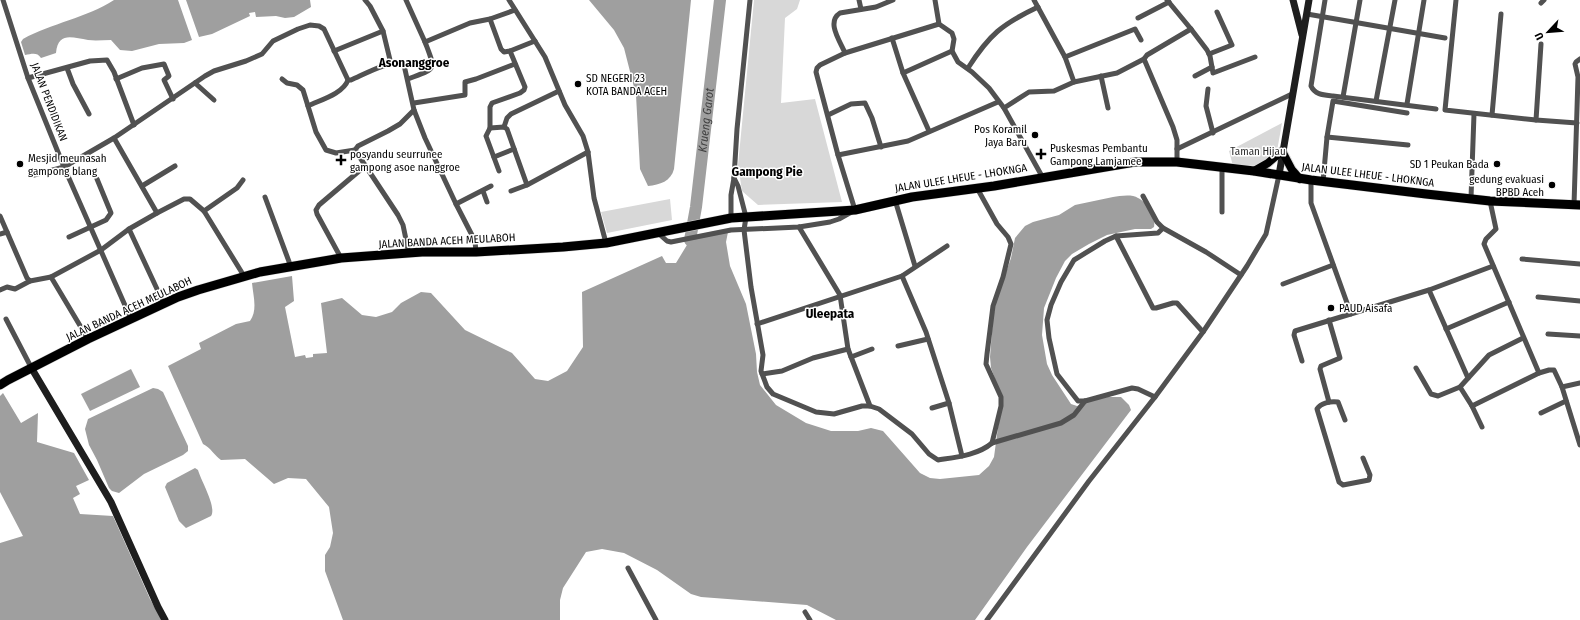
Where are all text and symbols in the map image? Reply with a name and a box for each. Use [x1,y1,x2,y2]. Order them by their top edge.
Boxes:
north arrow [1528,12,1568,52]
text: U [1532,30,1547,42]
district label: Asonanggroe [378,55,450,70]
street label: JALAN PENDIDIKAN [28,61,70,143]
place label: SD NEGERI 23 KOTA BANDA ACEH [586,72,667,98]
marker: SD NEGERI 23 KOTA BANDA ACEH [573,79,583,89]
water label: Krueng Garot [695,87,717,153]
place label: Pos Koramil Jaya Baru [974,123,1027,149]
marker: Pos Koramil Jaya Baru [1030,130,1040,140]
place label: Puskesmas Pembantu Gampong Lamjamee [1050,142,1148,168]
park label: Taman Hijau [1230,145,1286,158]
place label: posyandu seurrunee gampong asoe nanggroe [350,148,460,174]
marker: Puskesmas Pembantu Gampong Lamjamee [1035,148,1047,160]
place label: Mesjid meunasah gampong blang [28,152,107,178]
marker: posyandu seurrunee gampong asoe nanggroe [335,154,347,166]
place label: SD 1 Peukan Bada [1410,158,1489,171]
marker: Mesjid meunasah gampong blang [15,159,25,169]
marker: SD 1 Peukan Bada [1492,159,1502,169]
street label: JALAN ULEE LHEUE - LHOKNGA [1301,160,1435,190]
street label: JALAN ULEE LHEUE - LHOKNGA [894,161,1028,195]
district label: Gampong Pie [731,164,803,179]
place label: gedung evakuasi BPBD Aceh [1469,173,1544,199]
marker: gedung evakuasi BPBD Aceh [1547,180,1557,190]
street label: JALAN BANDA ACEH MEULABOH [378,231,516,251]
street label: JALAN BANDA ACEH MEULABOH [64,274,194,344]
place label: PAUD Aisafa [1339,302,1392,315]
marker: PAUD Aisafa [1326,303,1336,313]
district label: Uleepata [806,306,855,321]

